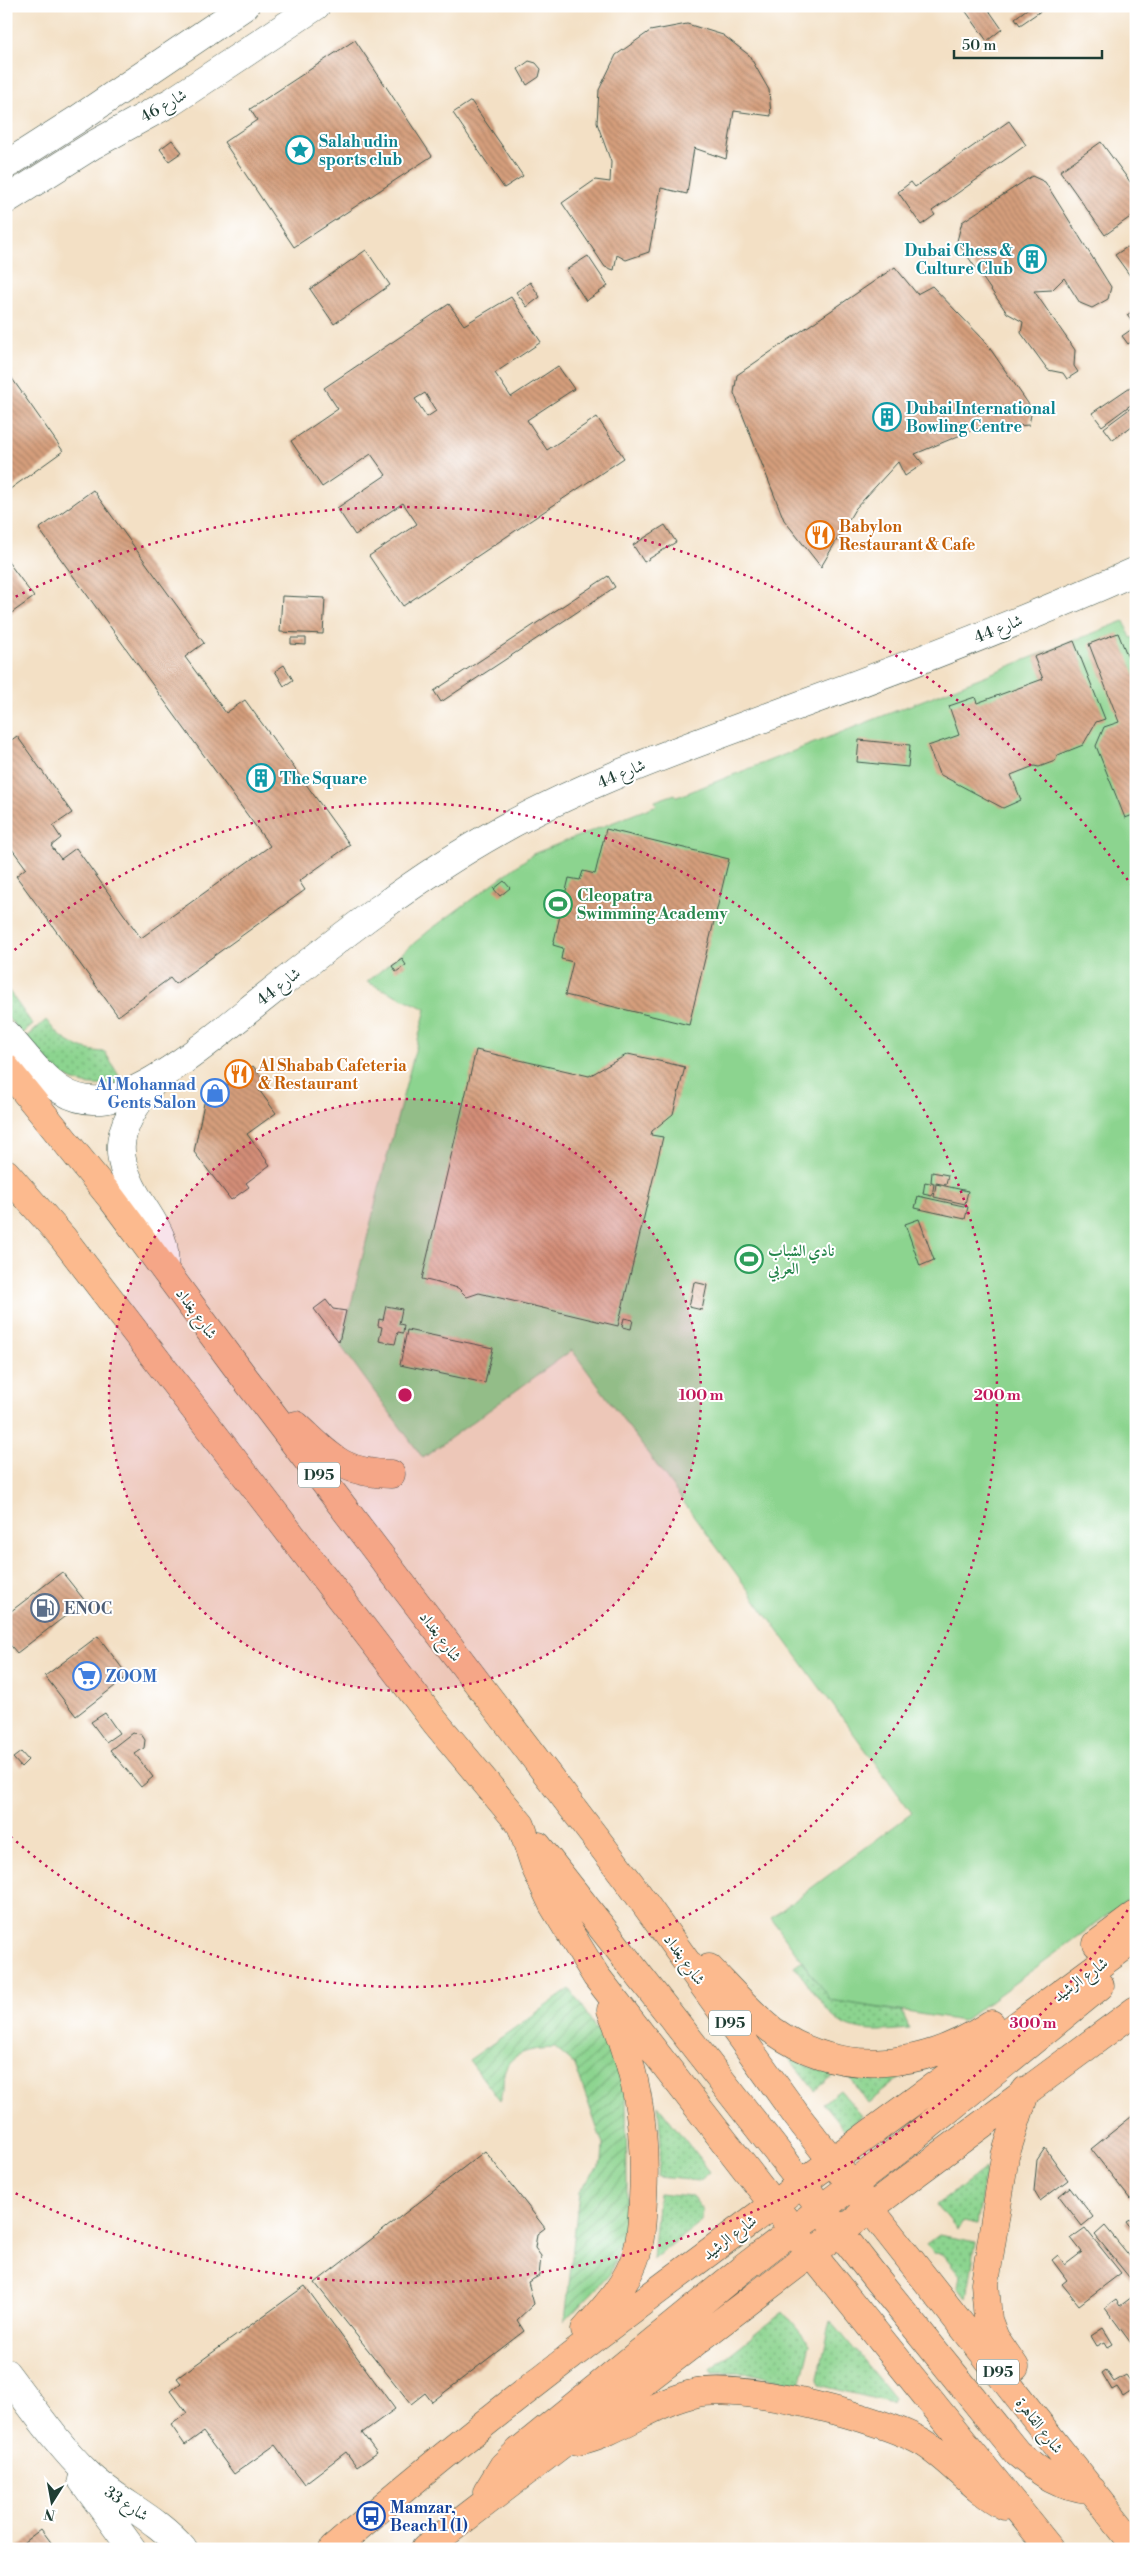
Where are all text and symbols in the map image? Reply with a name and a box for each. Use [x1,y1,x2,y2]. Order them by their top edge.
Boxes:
scale bar [954,28,1102,60]
text: 50 m [962,36,996,55]
street label: شارع 46 [137,85,192,130]
place label: Salah udin sports club [319,132,402,170]
place icon: Salah udin sports club [285,135,315,165]
place label: Dubai Chess & Culture Club [904,241,1014,279]
building icon: Dubai Chess & Culture Club [1017,244,1047,274]
place label: Dubai International Bowling Centre [906,399,1056,437]
building icon: Dubai International Bowling Centre [872,402,902,432]
place label: Babylon Restaurant & Cafe [839,517,976,555]
restaurant icon: Babylon Restaurant & Cafe [805,520,835,550]
street label: شارع 44 [971,610,1027,650]
street label: شارع 44 [594,755,650,796]
building icon: The Square [246,763,276,793]
place label: The Square [280,769,367,789]
place label: Cleopatra Swimming Academy [577,886,728,924]
sports icon: Cleopatra Swimming Academy [543,889,573,919]
street label: شارع 44 [253,963,306,1013]
place label: Al Shabab Cafeteria & Restaurant [257,1056,407,1094]
restaurant icon: Al Shabab Cafeteria & Restaurant [224,1059,254,1089]
place label: Al Mohannad Gents Salon [95,1075,196,1113]
shop icon: Al Mohannad Gents Salon [200,1078,230,1108]
place label: نادي الشباب العربي [767,1241,834,1282]
sports icon: نادي الشباب العربي [734,1244,764,1274]
street label: شارع بغداد [169,1284,221,1345]
centre of rings [396,1386,414,1404]
text: 100 m [679,1386,724,1405]
text: 200 m [973,1386,1021,1405]
road number: D95 [298,1462,340,1488]
fuel station icon: ENOC [30,1593,60,1623]
place label: ENOC [64,1599,112,1619]
street label: شارع بغداد [412,1607,466,1668]
supermarket icon: ZOOM [72,1661,102,1691]
place label: ZOOM [106,1667,157,1687]
street label: شارع بغداد [657,1930,709,1991]
street label: شارع الرشيد [1049,1953,1114,2009]
road number: D95 [709,2010,751,2036]
text: 300 m [1010,2014,1057,2033]
street label: شارع الرشيد [698,2211,763,2267]
road number: D95 [977,2360,1019,2384]
street label: شارع القاهرة [1009,2394,1067,2460]
north arrow [28,2478,78,2528]
street label: شارع 33 [99,2482,152,2528]
place label: Mamzar, Beach 1 (1) [390,2498,468,2536]
bus stop icon: Mamzar, Beach 1 (1) [356,2501,386,2531]
text: N [43,2504,57,2524]

